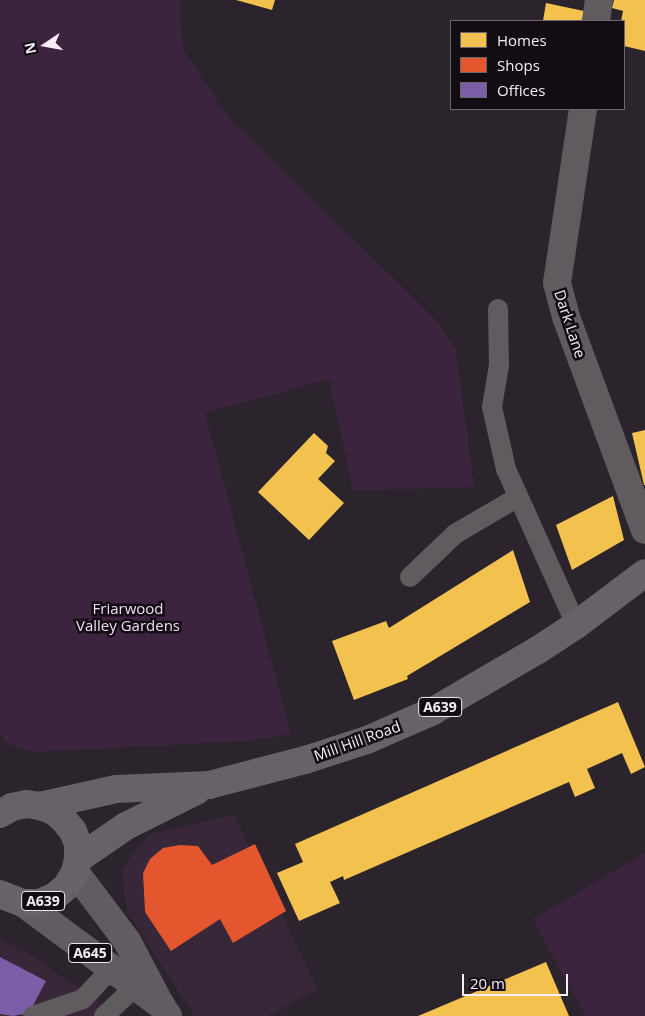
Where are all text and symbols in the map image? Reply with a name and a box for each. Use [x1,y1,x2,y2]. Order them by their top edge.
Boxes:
north arrow [20,20,70,70]
legend [450,20,625,110]
text: Homes [497,30,547,50]
text: N [19,41,40,56]
text: Shops [497,55,540,75]
text: Offices [497,80,545,100]
street label: Dark Lane [550,287,590,361]
park label: Friarwood Valley Gardens [76,599,180,634]
road number: A639 [418,696,462,719]
street label: Mill Hill Road [311,717,403,765]
road number: A639 [20,889,66,912]
road number: A645 [68,941,112,964]
scale bar [465,964,571,996]
text: 20 m [470,973,505,993]

